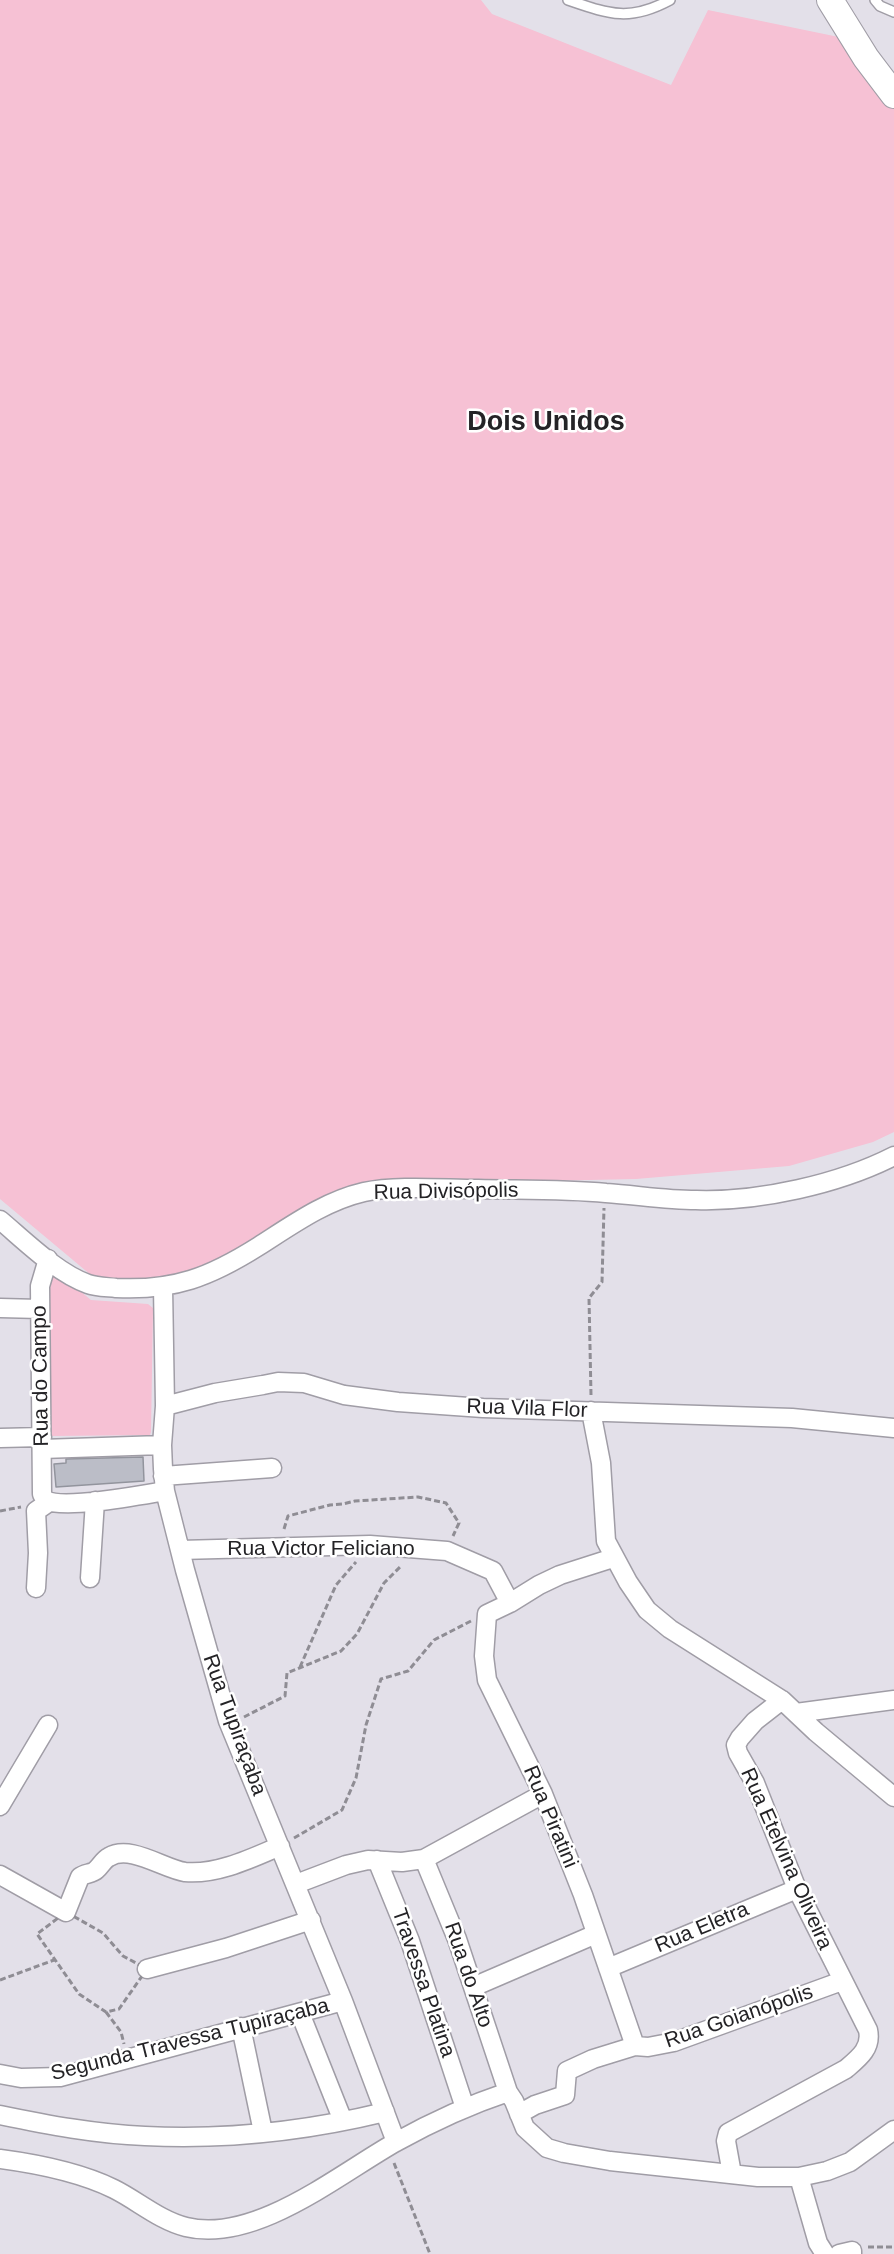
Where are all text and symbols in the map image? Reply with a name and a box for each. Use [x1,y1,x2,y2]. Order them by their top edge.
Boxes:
district label: Dois Unidos [467,407,625,439]
street label: Rua Divisópolis [373,1178,519,1206]
street label: Rua do Campo [27,1305,55,1447]
street label: Rua Vila Flor [466,1394,588,1424]
street label: Rua Victor Feliciano [227,1536,415,1562]
street label: Rua Tupiraçaba [197,1651,271,1799]
street label: Rua Piratini [517,1762,583,1872]
street label: Rua Etelvina Oliveira [735,1764,837,1954]
street label: Rua Eletra [651,1897,753,1959]
street label: Travessa Platina [386,1905,460,2061]
street label: Rua do Alto [438,1919,498,2031]
street label: Rua Goianópolis [661,1980,817,2054]
street label: Segunda Travessa Tupiraçaba [48,1993,332,2087]

